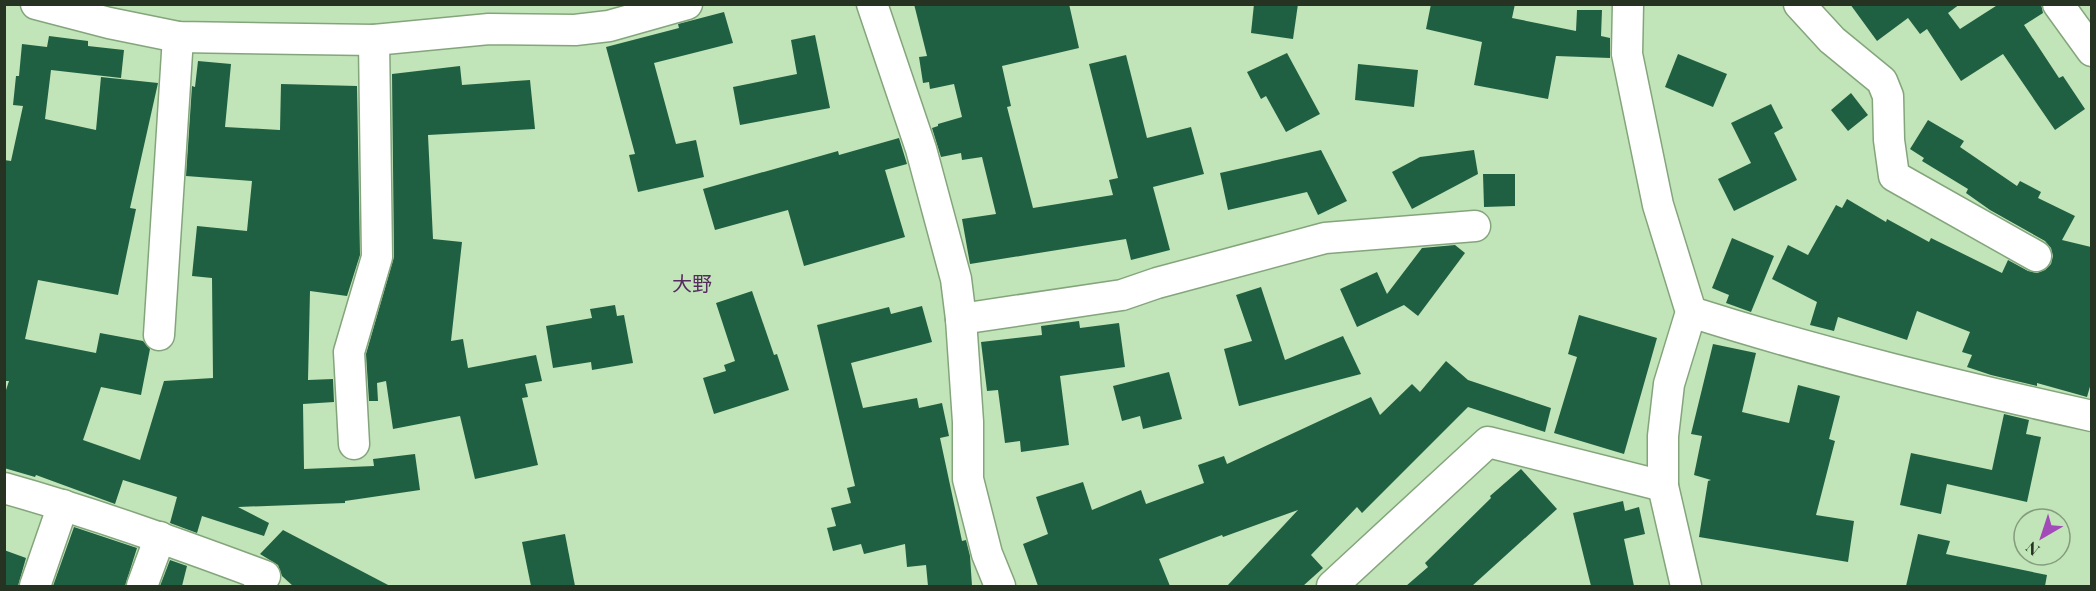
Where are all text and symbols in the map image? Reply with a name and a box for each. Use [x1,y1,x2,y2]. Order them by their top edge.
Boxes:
district label: 大野 [672,269,712,296]
north arrow [2012,507,2072,567]
text: N [2021,537,2043,561]

